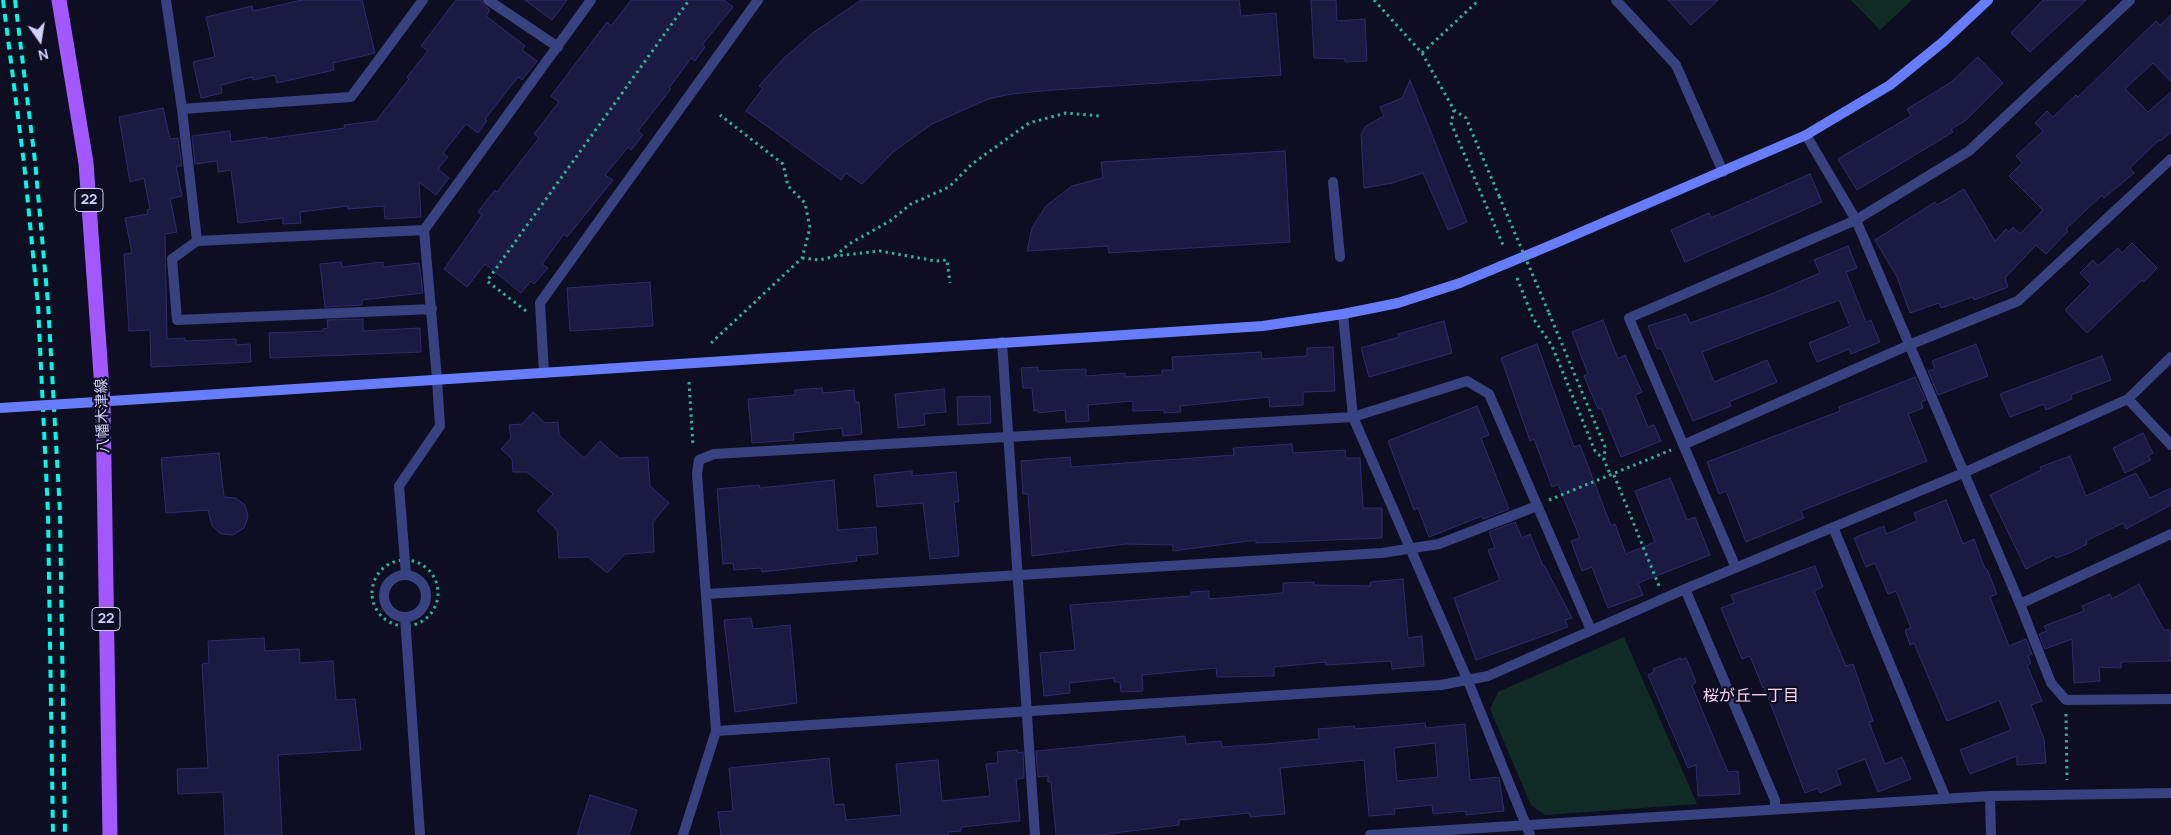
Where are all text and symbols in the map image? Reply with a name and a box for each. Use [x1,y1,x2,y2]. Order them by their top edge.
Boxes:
north arrow [15,15,65,65]
text: N [36,45,51,65]
road number: 22 [75,188,103,212]
street label: 八幡木津線 [93,378,113,454]
road number: 22 [92,608,120,630]
district label: 桜が丘一丁目 [1703,687,1799,707]

